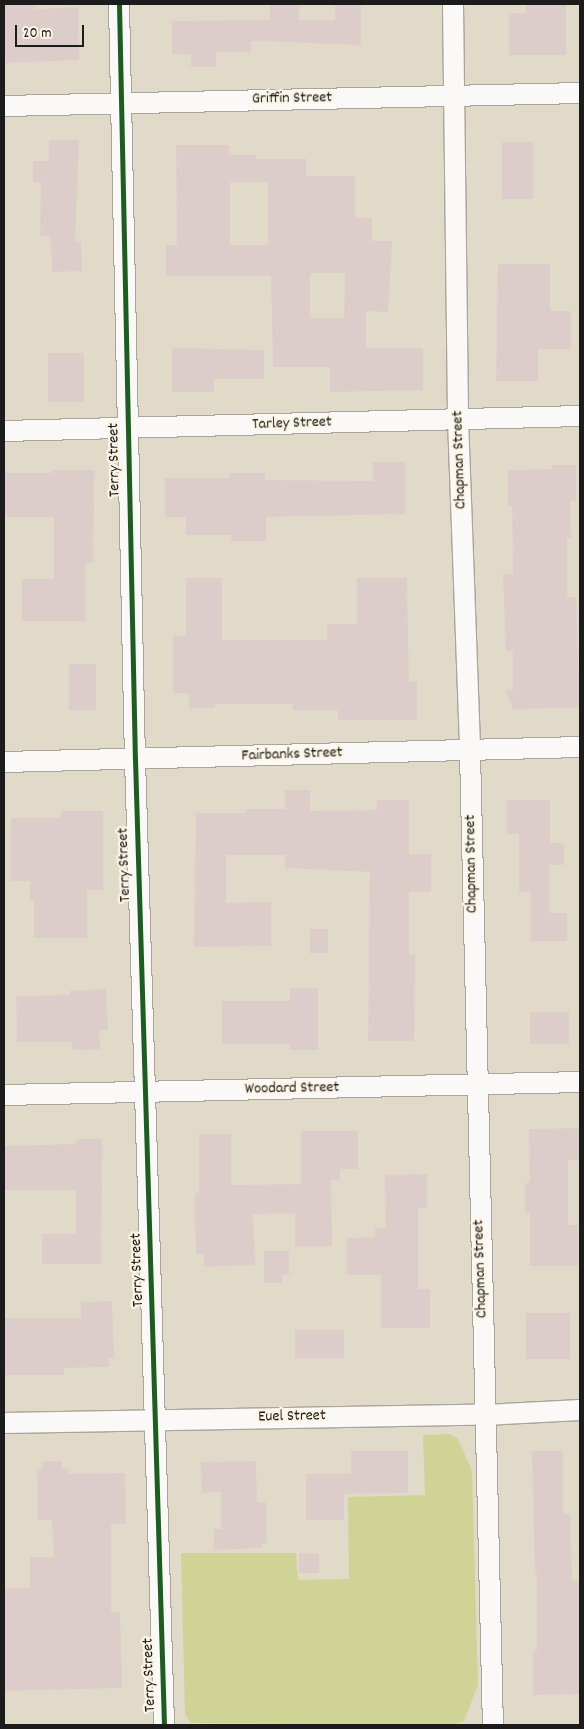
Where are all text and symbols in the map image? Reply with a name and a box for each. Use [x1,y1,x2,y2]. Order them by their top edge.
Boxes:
scale bar [18,15,86,47]
text: 20 m [23,23,51,45]
street label: Griffin Street [252,89,332,109]
street label: Chapman Street [449,410,471,510]
street label: Tarley Street [252,413,332,435]
street label: Terry Street [105,423,125,497]
street label: Fairbanks Street [241,744,343,766]
street label: Chapman Street [462,815,482,913]
street label: Terry Street [114,828,136,902]
street label: Woodard Street [245,1079,339,1099]
street label: Chapman Street [470,1219,492,1319]
street label: Terry Street [127,1233,149,1307]
street label: Euel Street [258,1407,326,1427]
street label: Terry Street [139,1638,161,1712]

